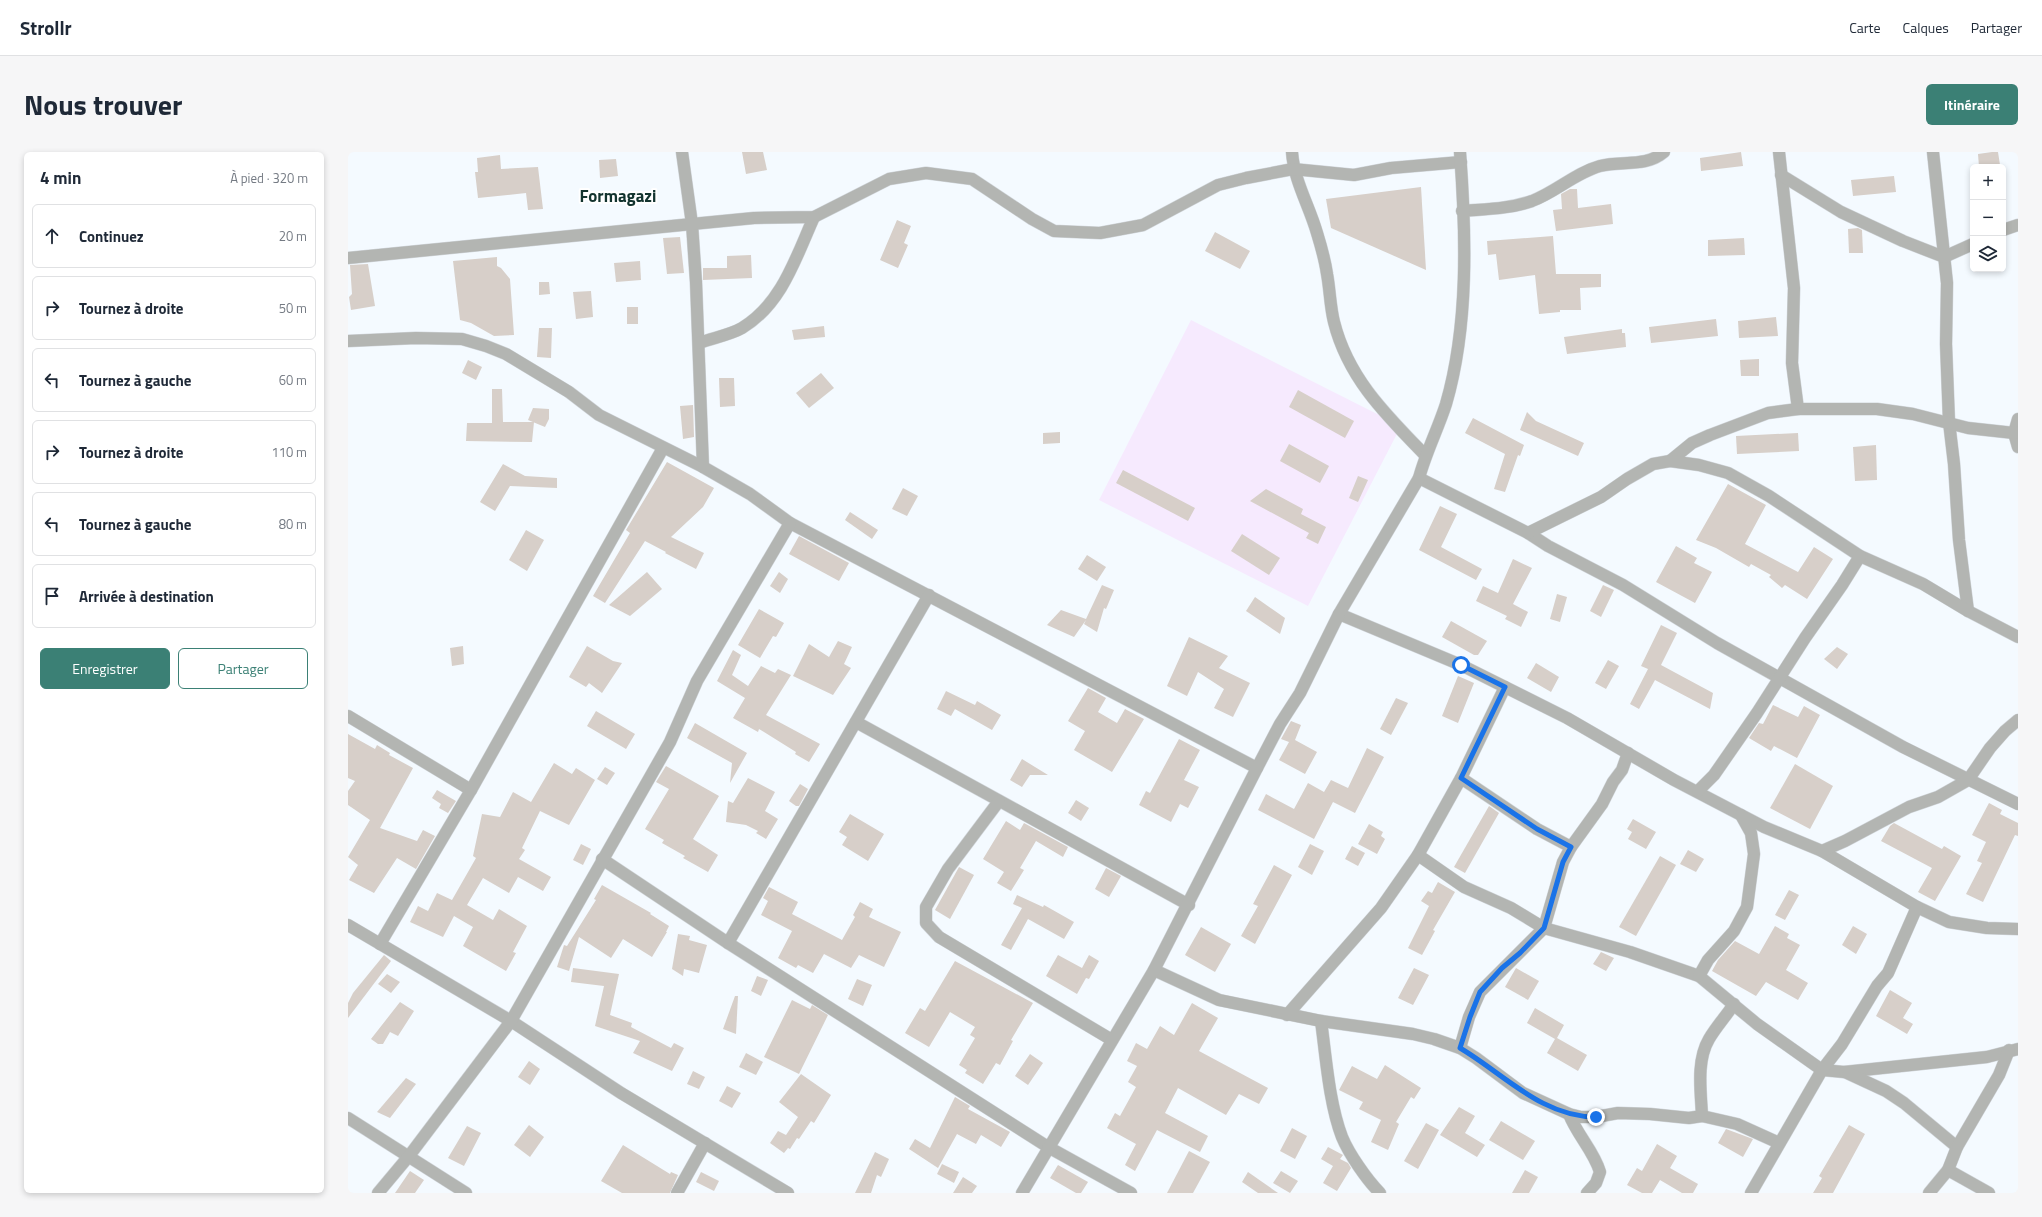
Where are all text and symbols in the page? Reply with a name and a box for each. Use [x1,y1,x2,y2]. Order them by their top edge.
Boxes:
text: Strollr [20,13,72,42]
text: Carte [1849,17,1881,38]
text: Calques [1903,17,1949,38]
text: Partager [1971,17,2022,38]
text: Nous trouver [24,83,182,126]
button: Itinéraire [1926,84,2018,125]
map controls [1970,164,2006,272]
button: + [1970,164,2006,200]
text: 4 min [40,165,81,191]
text: À pied · 320 m [230,168,308,188]
district label: Formagazi [580,183,656,209]
button: − [1970,200,2006,236]
icon: ahead [41,225,63,247]
text: Continuez [79,225,144,248]
text: 20 m [279,226,307,246]
button: layers [1970,236,2006,272]
icon: right [41,297,63,319]
text: Tournez à droite [79,297,184,320]
text: 50 m [279,298,307,318]
icon: left [41,369,63,391]
text: Tournez à gauche [79,369,191,392]
text: 60 m [279,370,307,390]
icon: right [41,441,63,463]
text: Tournez à droite [79,441,184,464]
text: 110 m [271,442,307,462]
icon: left [41,513,63,535]
text: Tournez à gauche [79,513,191,536]
text: 80 m [279,514,307,534]
icon: arrive [41,585,63,607]
text: Arrivée à destination [79,585,214,608]
button: Enregistrer [40,648,170,689]
button: Partager [178,648,308,689]
route start [1452,656,1470,674]
route end [1587,1108,1605,1126]

